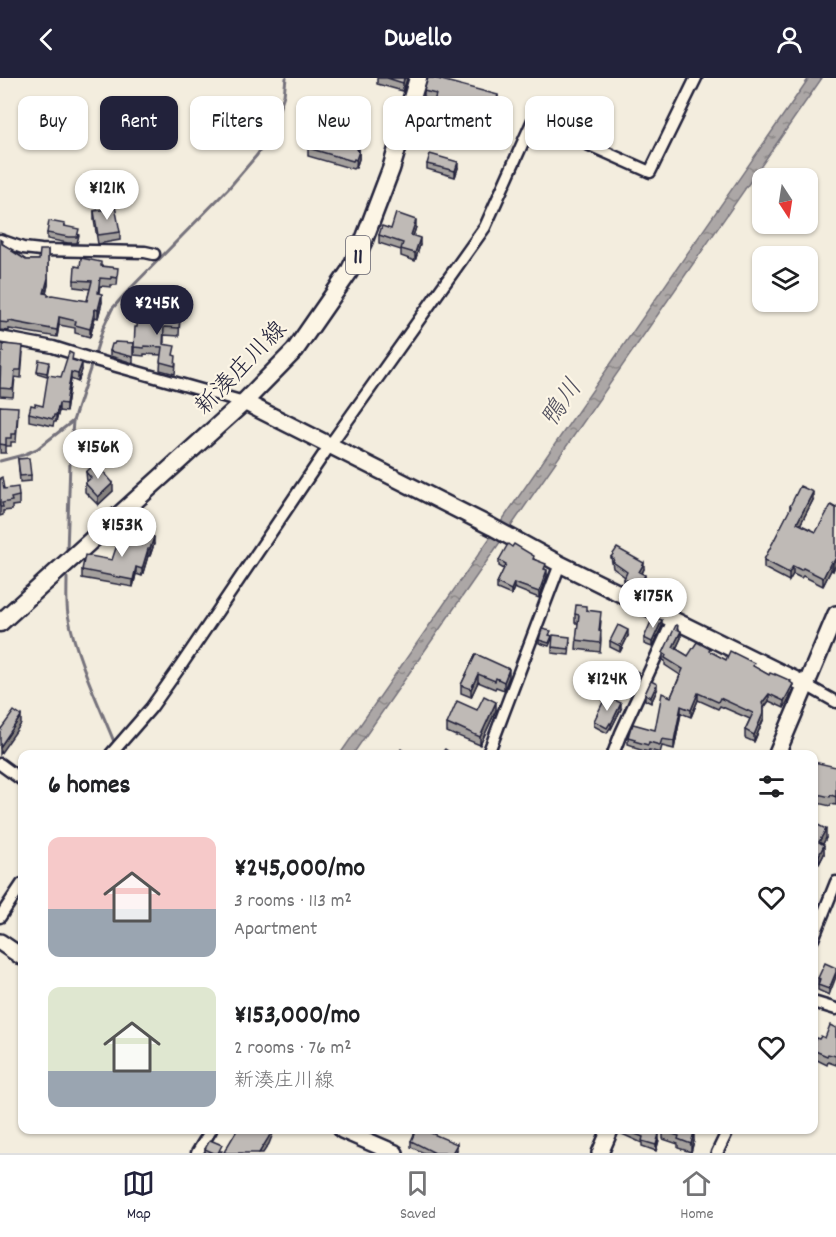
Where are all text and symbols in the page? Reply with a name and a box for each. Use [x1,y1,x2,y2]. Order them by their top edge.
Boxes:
text: Dwello [384,20,452,59]
icon: back [30,23,63,56]
icon: person [773,23,806,56]
chip: Buy [18,96,88,150]
chip: Rent [100,96,178,150]
chip: Filters [190,96,284,150]
chip: New [296,96,371,150]
chip: Apartment [383,96,513,150]
chip: House [525,96,614,150]
north arrow [752,168,818,234]
map controls [752,168,818,312]
pin: ¥121K [65,170,149,221]
text: ¥121K [89,175,125,203]
road number: 11 [346,236,370,274]
button: layers [752,246,818,312]
pin: ¥245K [115,285,199,336]
text: ¥245K [134,290,180,318]
street label: 新湊庄川線 [188,314,296,424]
water label: 鴨川 [533,372,593,436]
pin: ¥156K [56,429,140,480]
text: ¥156K [77,434,119,462]
pin: ¥153K [80,507,164,558]
text: ¥153K [101,512,143,540]
pin: ¥175K [611,578,695,629]
text: ¥175K [633,583,673,611]
pin: ¥124K [565,661,649,712]
text: ¥124K [587,666,627,694]
text: 6 homes [48,768,130,805]
icon: filters [755,770,788,803]
text: ¥245,000/mo [234,851,365,888]
icon: home [96,861,168,933]
icon: heart [755,881,788,914]
text: 3 rooms · 113 m² [234,888,352,916]
text: Apartment [234,916,317,944]
text: ¥153,000/mo [234,998,360,1035]
icon: home [96,1011,168,1083]
icon: heart [755,1031,788,1064]
text: 2 rooms · 76 m² [234,1035,352,1063]
text: 新湊庄川線 [234,1068,334,1096]
tab: Map [122,1167,155,1226]
tab: Saved [400,1167,436,1226]
tab: Home [680,1167,714,1226]

